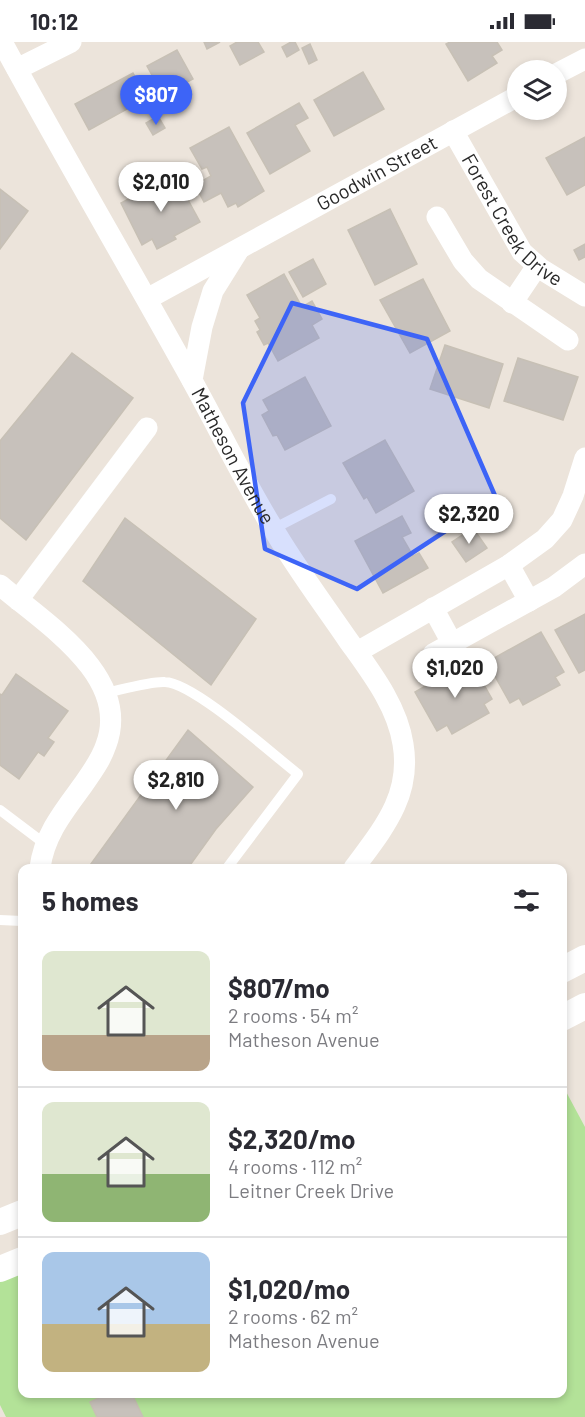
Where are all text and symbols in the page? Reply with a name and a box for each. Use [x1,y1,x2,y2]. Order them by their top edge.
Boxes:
text: 10:12 [30,8,78,34]
map controls [507,60,567,120]
button: layers [507,60,567,120]
pin: $807 [120,75,192,126]
text: $807 [134,82,178,106]
street label: Goodwin Street [312,130,441,215]
street label: Forest Creek Drive [457,149,567,290]
pin: $2,010 [112,162,210,213]
text: $2,010 [132,169,190,193]
street label: Matheson Avenue [187,383,281,528]
pin: $2,320 [420,494,518,545]
text: $2,320 [438,501,500,525]
pin: $1,020 [406,648,504,699]
text: $1,020 [426,655,484,679]
pin: $2,810 [127,760,225,811]
text: $2,810 [147,767,205,791]
icon: filters [510,884,543,917]
text: 5 homes [42,885,139,916]
text: $807/mo [228,972,330,1003]
icon: home [90,975,162,1047]
text: 2 rooms · 54 m² [228,1003,358,1027]
text: Matheson Avenue [228,1027,380,1051]
text: $2,320/mo [228,1123,355,1154]
icon: home [90,1126,162,1198]
text: 4 rooms · 112 m² [228,1154,362,1178]
text: Leitner Creek Drive [228,1178,394,1202]
text: $1,020/mo [228,1273,350,1304]
icon: home [90,1276,162,1348]
text: 2 rooms · 62 m² [228,1304,358,1328]
text: Matheson Avenue [228,1328,380,1352]

